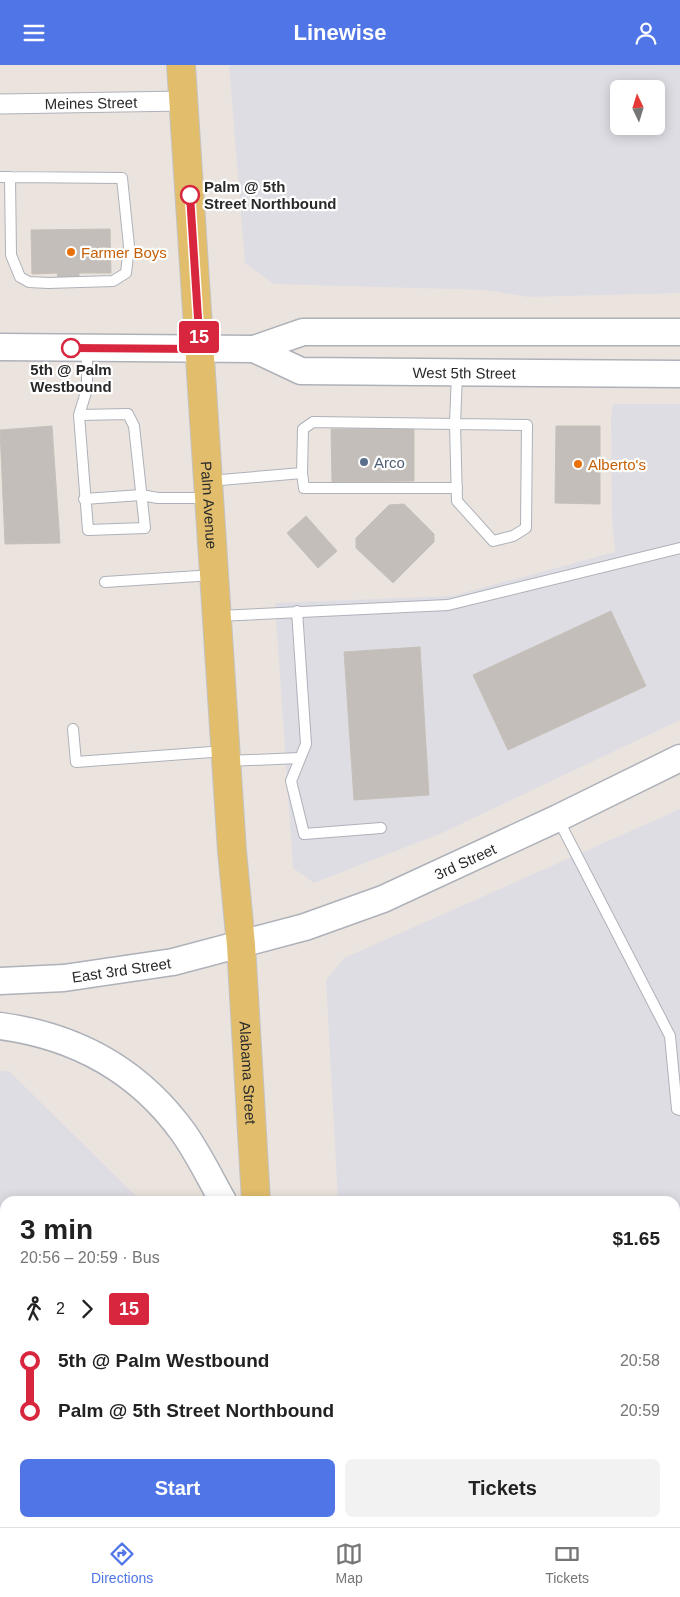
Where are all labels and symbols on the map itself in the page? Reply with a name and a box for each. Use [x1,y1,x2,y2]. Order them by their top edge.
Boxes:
north arrow [610,80,665,135]
street label: Meines Street [45,93,138,112]
place label: Palm @ 5th Street Northbound [204,178,337,212]
marker: Palm @ 5th Street Northbound [180,185,200,205]
place label: Farmer Boys [81,244,167,261]
marker: Farmer Boys [65,246,77,258]
line badge: 15 [176,321,222,353]
marker: 5th @ Palm Westbound [61,338,81,358]
place label: 5th @ Palm Westbound [30,361,112,395]
street label: West 5th Street [412,363,517,381]
place label: Arco [374,454,405,471]
marker: Arco [358,456,370,468]
place label: Alberto's [588,456,646,473]
marker: Alberto's [572,458,584,470]
street label: Palm Avenue [198,461,221,550]
street label: 3rd Street [431,839,499,883]
street label: East 3rd Street [71,954,173,985]
street label: Alabama Street [237,1021,260,1126]

